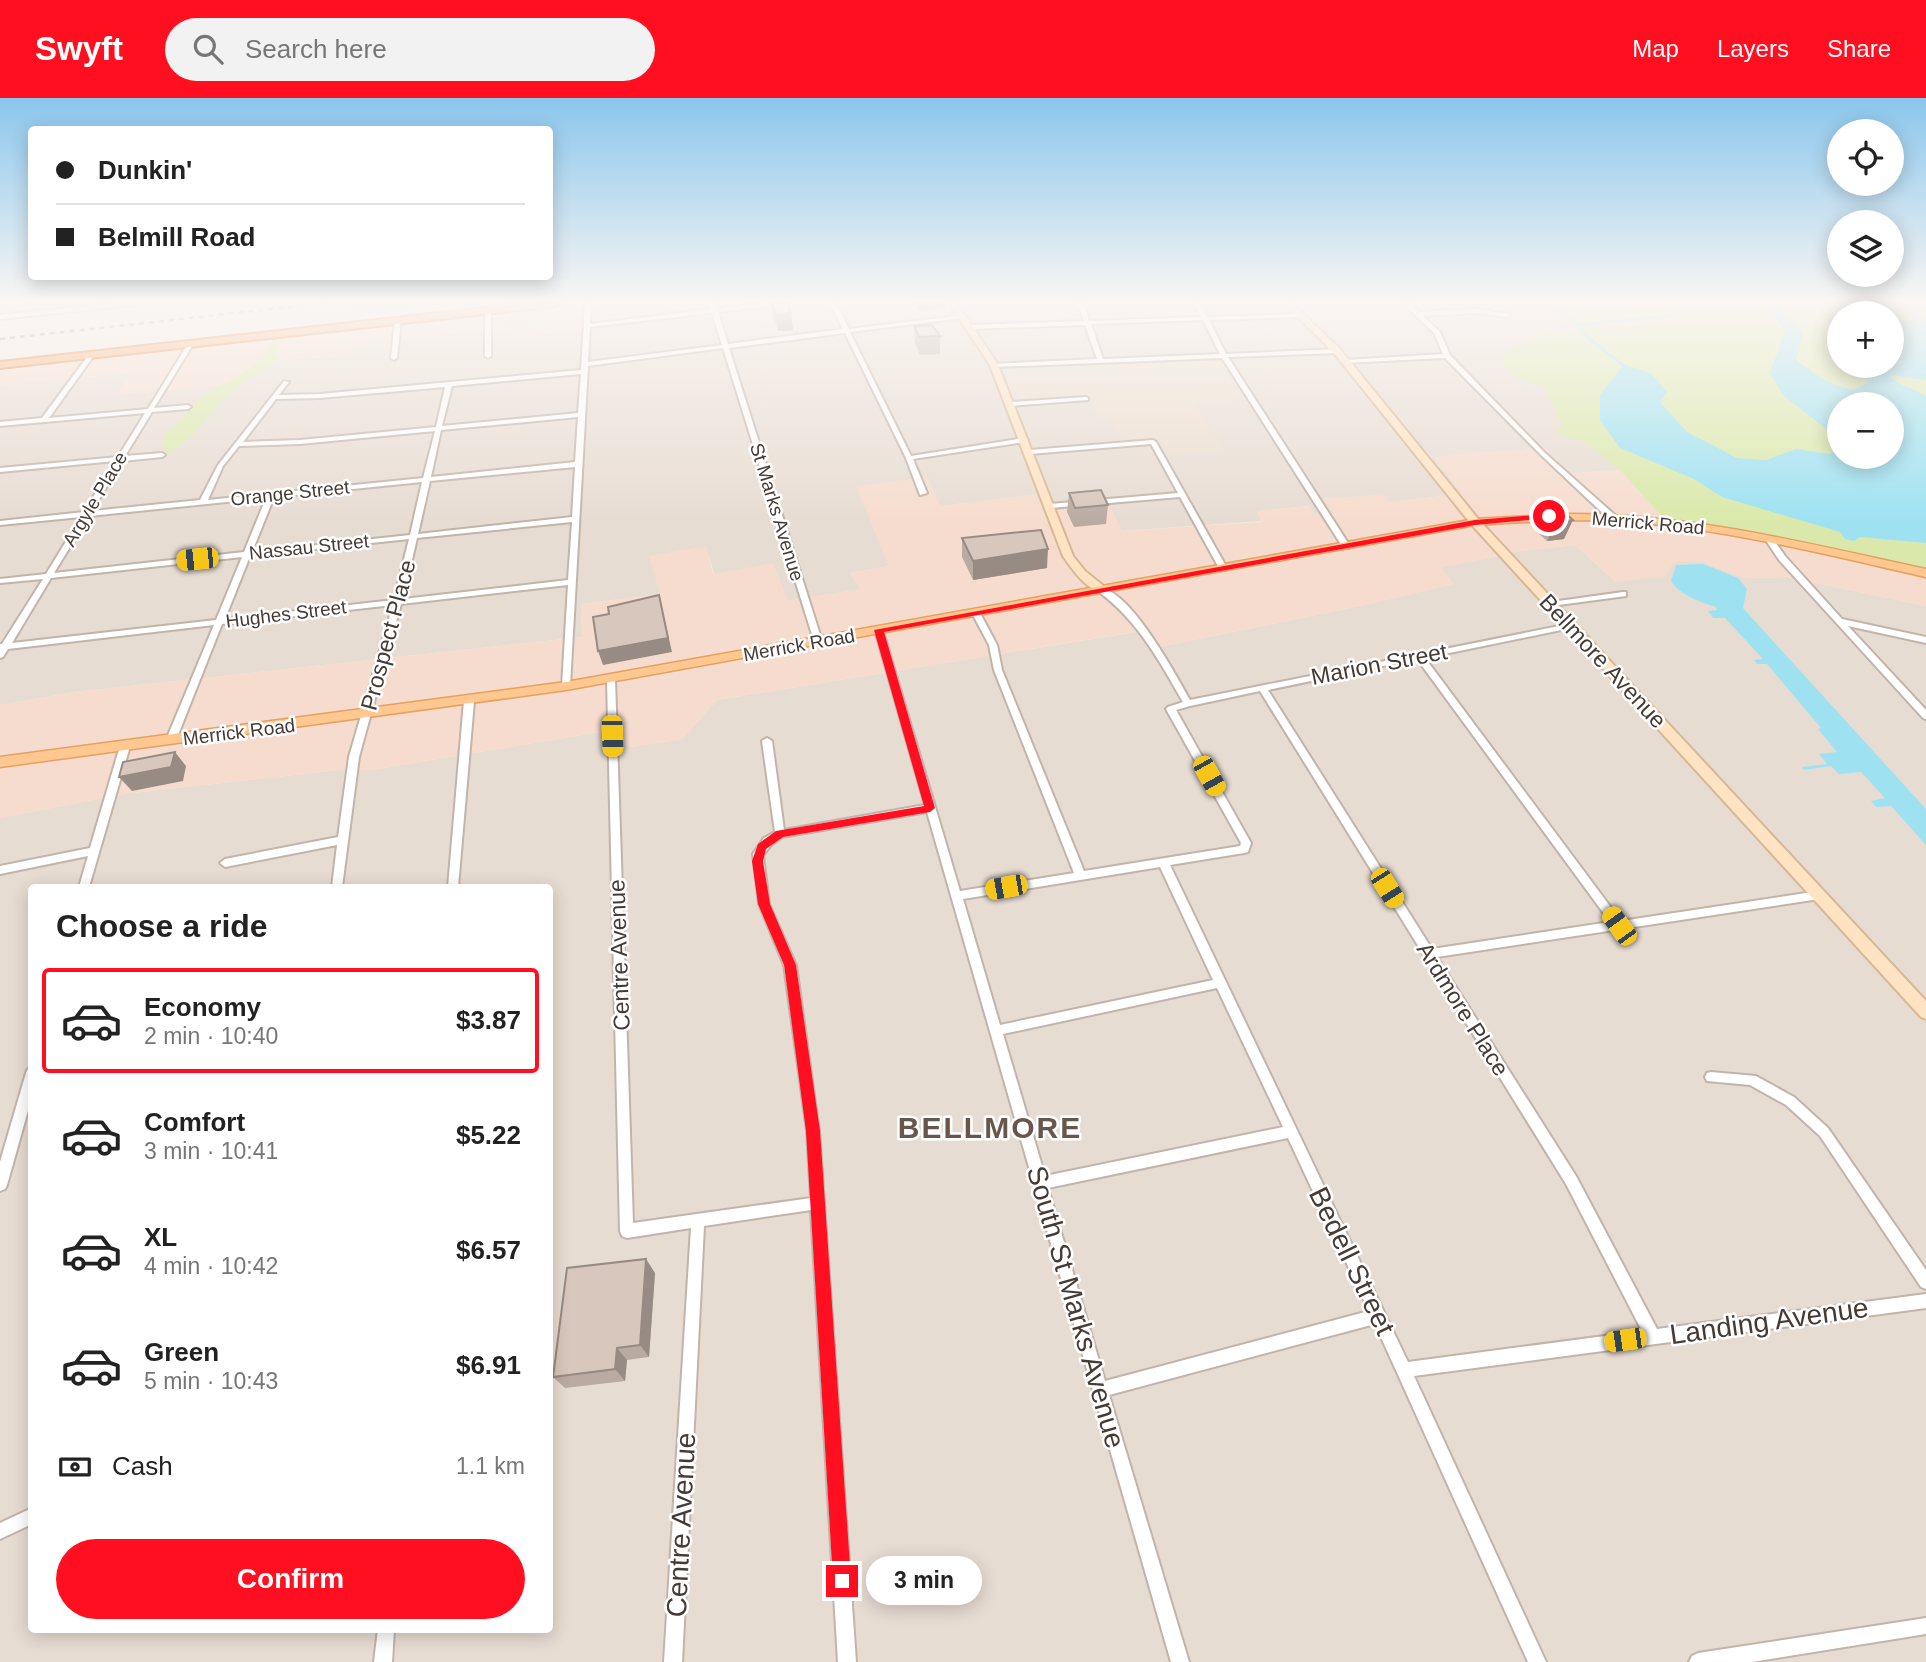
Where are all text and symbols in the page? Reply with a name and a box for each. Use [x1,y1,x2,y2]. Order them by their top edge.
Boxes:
search box [165,18,655,81]
text: Swyft [35,30,123,67]
icon: search [189,30,227,68]
text: Search here [245,34,387,64]
text: Map [1632,35,1679,62]
text: Layers [1717,35,1789,62]
text: Share [1827,35,1891,62]
map controls [1827,119,1904,469]
button: locate [1827,119,1904,196]
text: Dunkin' [98,155,192,185]
button: layers [1827,210,1904,287]
text: Belmill Road [98,222,255,252]
button: + [1827,301,1904,378]
button: − [1827,392,1904,469]
street label: St Marks Avenue [746,440,808,584]
street label: Argyle Place [59,448,131,550]
street label: Orange Street [230,476,351,510]
route start [1533,500,1565,532]
street label: Merrick Road [1591,508,1705,538]
street label: Nassau Street [248,530,371,564]
car [176,546,219,572]
street label: Prospect Place [355,557,421,713]
street label: Bellmore Avenue [1534,589,1672,733]
street label: Hughes Street [224,596,348,632]
street label: Merrick Road [742,625,856,665]
street label: Marion Street [1309,638,1450,690]
street label: Merrick Road [182,715,296,749]
car [601,715,624,757]
car [1190,753,1229,799]
car [1367,865,1408,911]
car [984,873,1029,901]
street label: Centre Avenue [603,879,635,1031]
car [1599,903,1640,949]
text: Choose a ride [56,908,268,944]
street label: Ardmore Place [1412,938,1514,1080]
icon: car [60,989,123,1052]
text: Economy [144,992,261,1022]
text: $3.87 [456,1005,521,1035]
text: 2 min · 10:40 [144,1023,278,1049]
icon: car [60,1104,123,1167]
text: Comfort [144,1107,245,1137]
district label: BELLMORE [898,1111,1082,1144]
text: $5.22 [456,1120,521,1150]
text: 3 min · 10:41 [144,1138,278,1164]
street label: South St Marks Avenue [1021,1162,1131,1452]
street label: Bedell Street [1303,1182,1401,1340]
icon: car [60,1219,123,1282]
text: XL [144,1222,177,1252]
text: $6.57 [456,1235,521,1265]
text: 4 min · 10:42 [144,1253,278,1279]
street label: Landing Avenue [1668,1292,1870,1350]
car [1603,1327,1648,1353]
icon: car [60,1334,123,1397]
text: Green [144,1337,219,1367]
text: $6.91 [456,1350,521,1380]
text: 5 min · 10:43 [144,1368,278,1394]
street label: Centre Avenue [661,1432,701,1618]
icon: cash [56,1448,94,1486]
text: Cash [112,1451,173,1481]
text: 1.1 km [456,1453,525,1479]
button: Confirm [56,1539,525,1619]
callout: 3 min [866,1556,982,1606]
route end [826,1565,858,1597]
text: 3 min [894,1567,954,1593]

